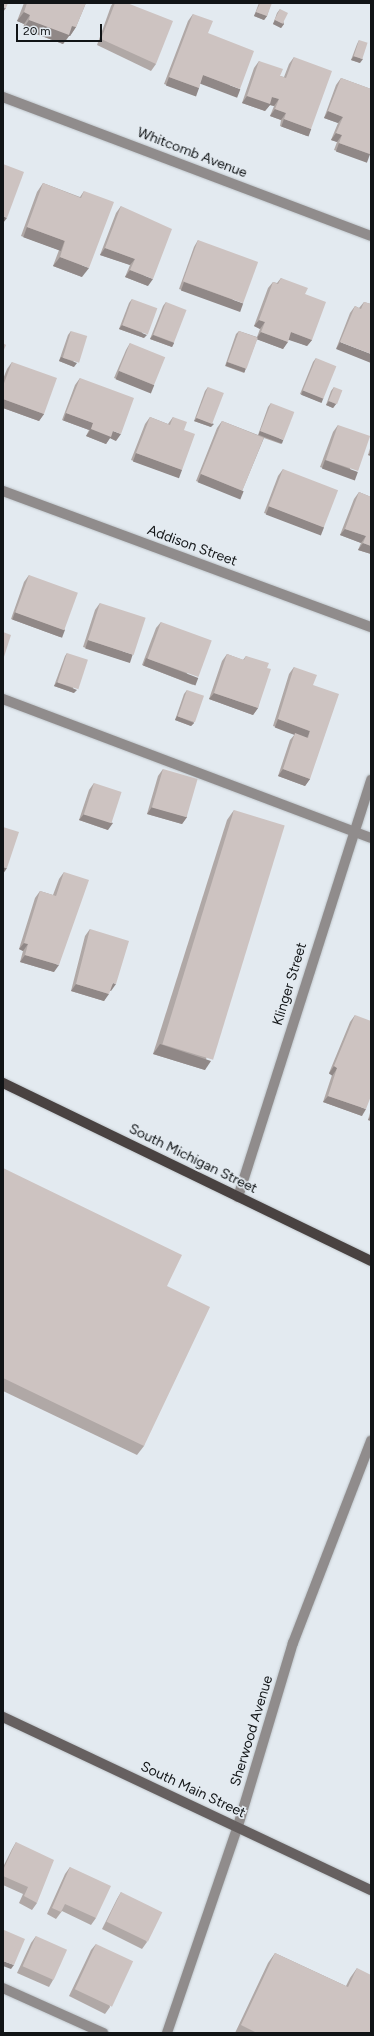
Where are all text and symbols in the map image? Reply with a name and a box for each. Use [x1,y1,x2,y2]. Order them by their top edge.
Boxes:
scale bar [18,16,104,42]
text: 20 m [23,24,51,38]
street label: Whitcomb Avenue [135,124,249,182]
street label: Addison Street [145,522,239,570]
street label: Klinger Street [269,940,311,1028]
street label: South Michigan Street [126,1121,260,1197]
street label: Sherwood Avenue [227,1674,277,1788]
street label: South Main Street [138,1758,248,1822]

